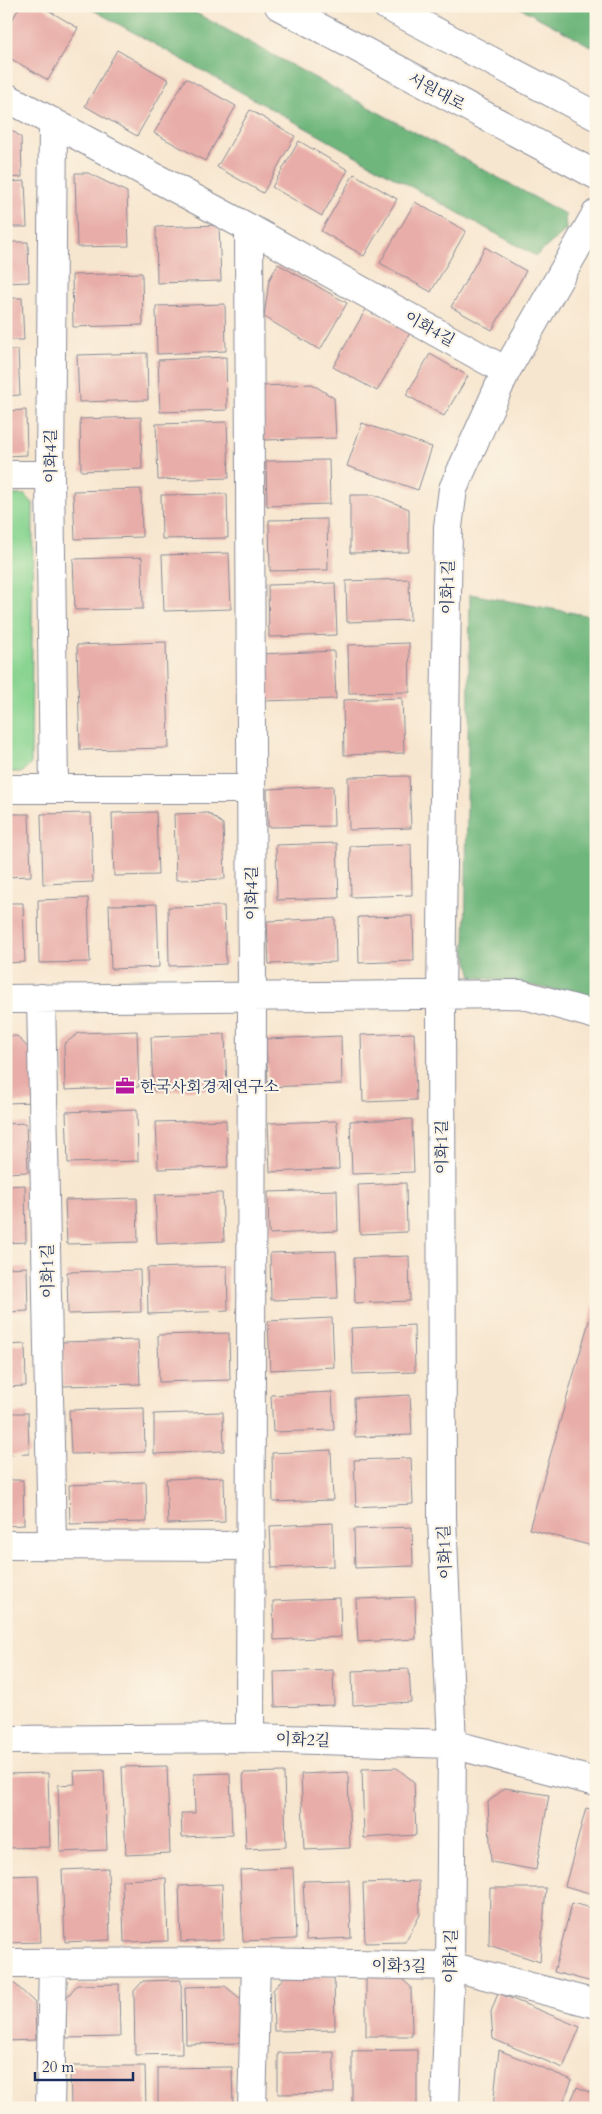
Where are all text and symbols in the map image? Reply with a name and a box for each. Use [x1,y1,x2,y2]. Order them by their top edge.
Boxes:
street label: 서원대로 [404,68,469,116]
street label: 이화4길 [400,306,459,352]
street label: 이화4길 [40,429,62,483]
street label: 이화1길 [437,560,459,614]
street label: 이화4길 [241,866,263,920]
office icon: 한국사회경제연구소 [114,1075,136,1097]
place label: 한국사회경제연구소 [140,1076,279,1098]
street label: 이화1길 [431,1120,453,1174]
street label: 이화1길 [37,1244,59,1298]
street label: 이화1길 [433,1524,457,1580]
street label: 이화2길 [275,1728,331,1752]
street label: 이화1길 [440,1929,462,1983]
street label: 이화3길 [372,1955,426,1977]
scale bar [35,2049,132,2081]
text: 20 m [42,2057,74,2077]

